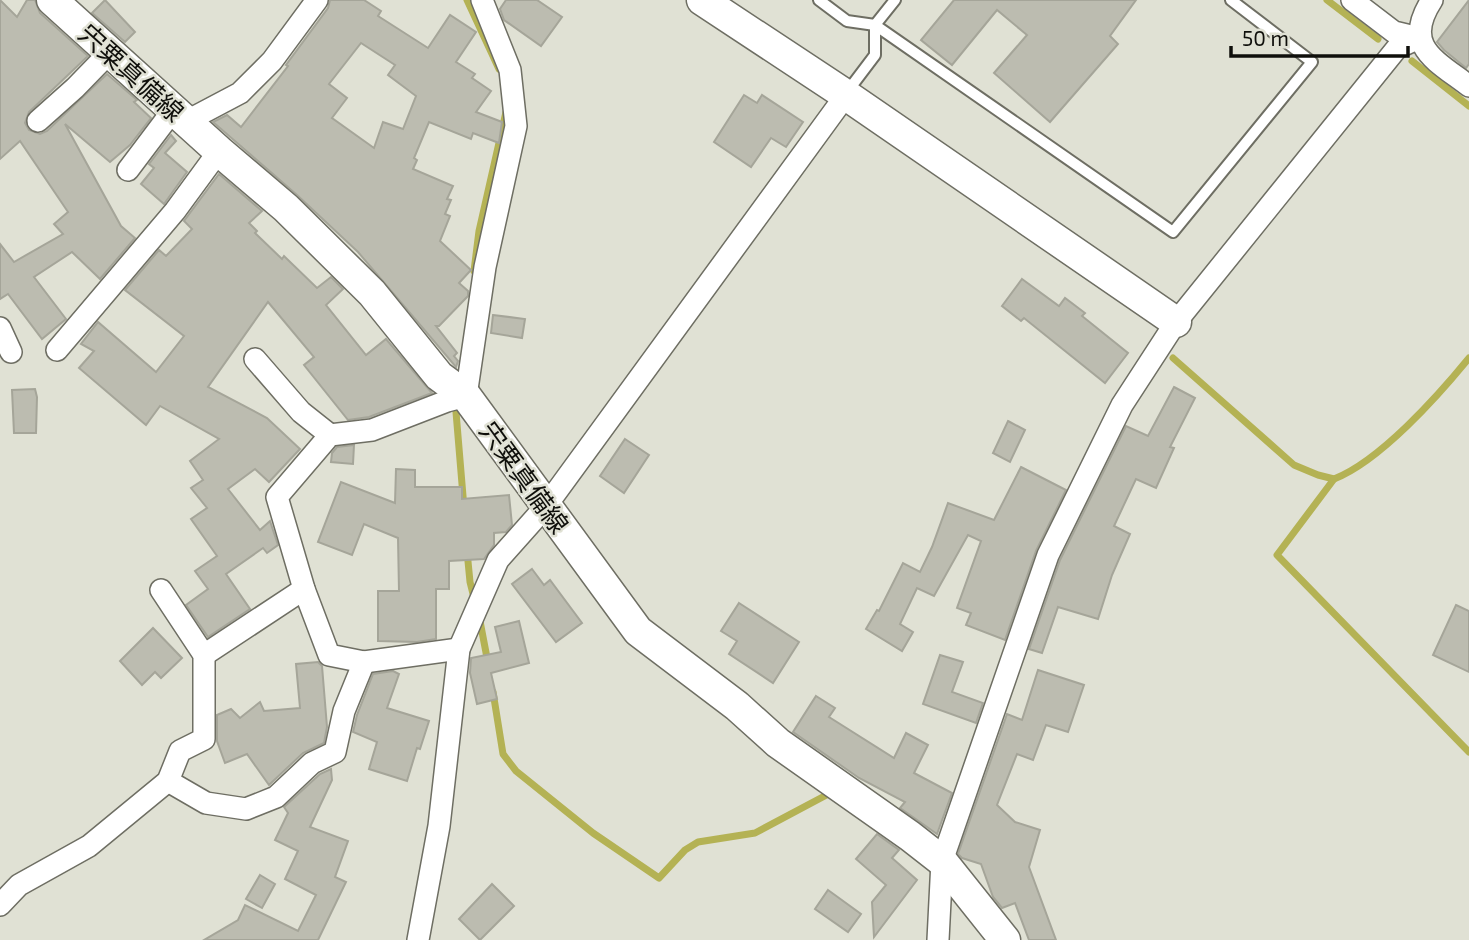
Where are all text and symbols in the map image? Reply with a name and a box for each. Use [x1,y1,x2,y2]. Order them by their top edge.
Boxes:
scale bar [1231,14,1408,58]
street label: 宍粟真備線 [73,17,191,127]
text: 50 m [1242,25,1289,50]
street label: 宍粟真備線 [474,415,576,539]

